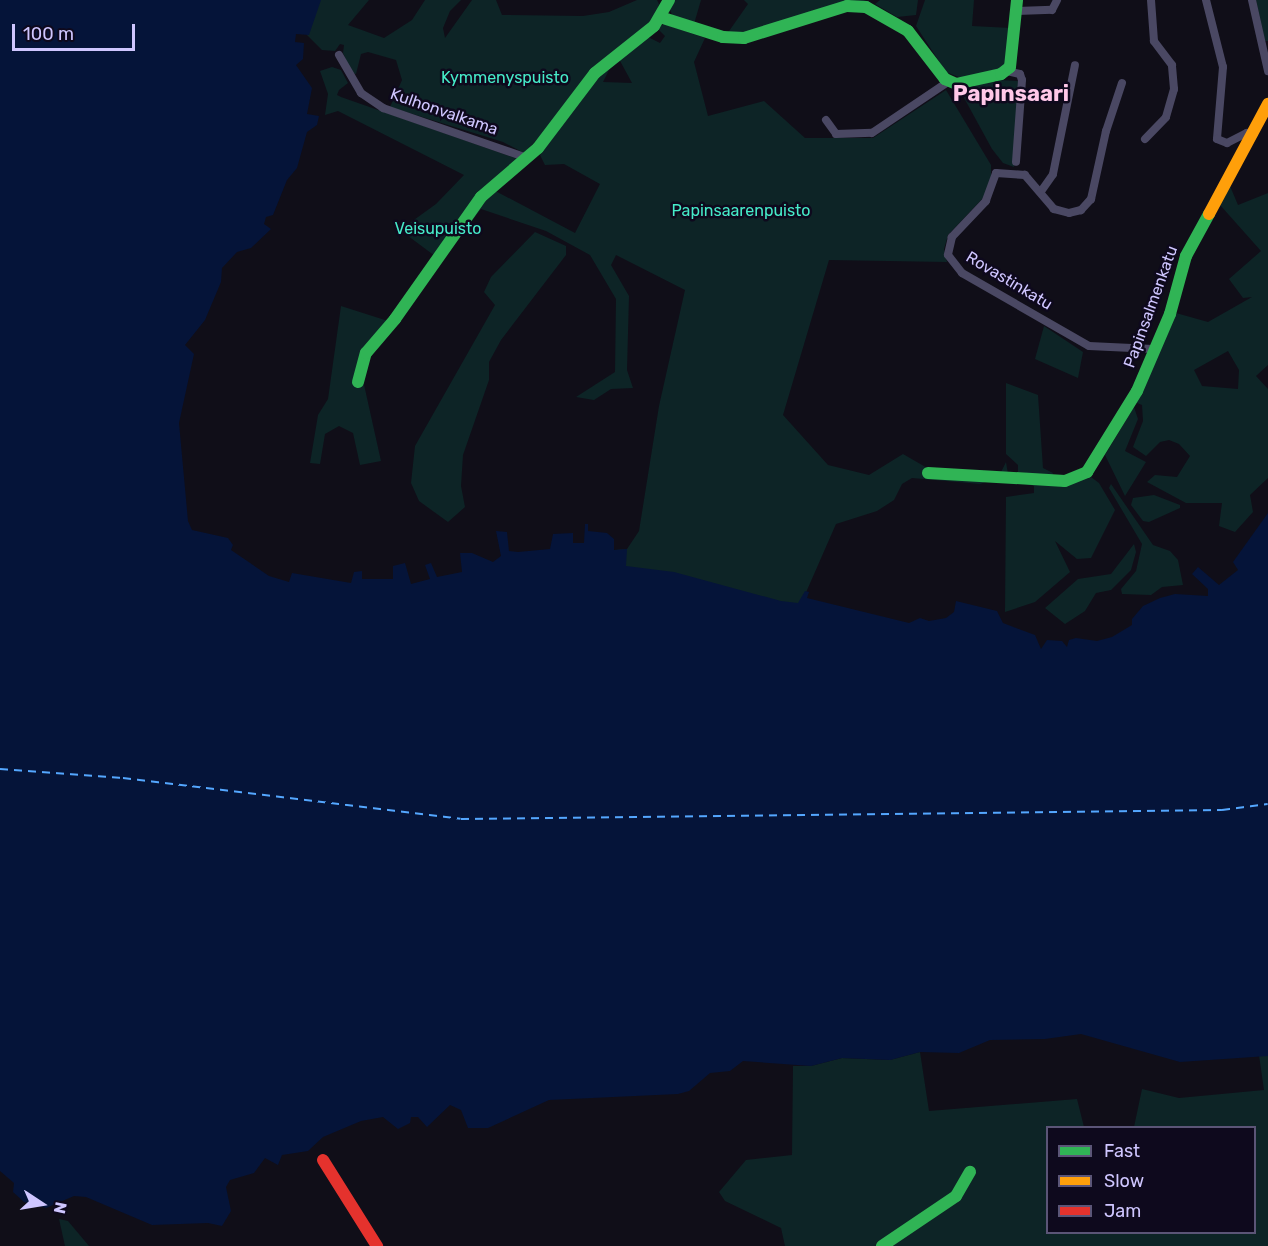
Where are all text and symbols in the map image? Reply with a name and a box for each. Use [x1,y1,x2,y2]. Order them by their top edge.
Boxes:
scale bar [15,12,138,50]
text: 100 m [23,23,74,45]
park label: Kymmenyspuisto [441,68,569,88]
district label: Papinsaari [953,81,1069,107]
street label: Kulhonvalkama [388,85,500,139]
park label: Papinsaarenpuisto [671,201,811,221]
park label: Veisupuisto [395,219,481,239]
street label: Papinsalmenkatu [1120,243,1182,371]
street label: Rovastinkatu [962,248,1056,314]
legend [1046,1126,1256,1234]
text: Fast [1104,1140,1140,1162]
text: Slow [1104,1170,1144,1192]
north arrow [12,1174,72,1234]
text: N [50,1200,71,1215]
text: Jam [1104,1200,1141,1222]

